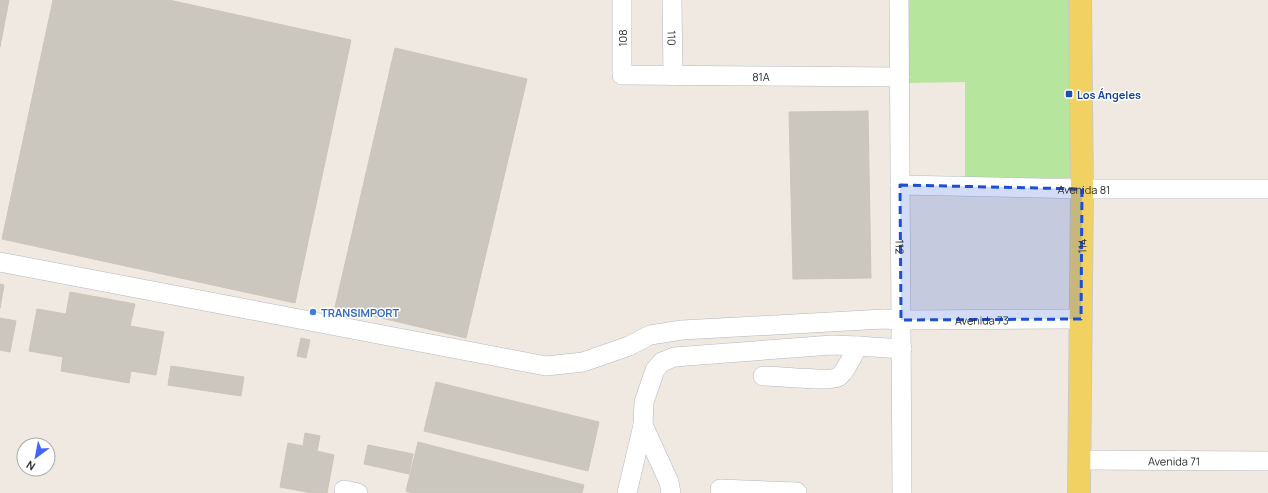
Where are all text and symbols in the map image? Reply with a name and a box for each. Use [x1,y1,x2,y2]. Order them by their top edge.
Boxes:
street label: 108 [615,29,630,47]
street label: 110 [665,30,680,46]
street label: 81A [752,68,770,84]
place label: Los Ángeles [1077,87,1141,102]
marker: Los Ángeles [1064,89,1074,99]
street label: Avenida 81 [1057,181,1110,197]
street label: 114 [1074,238,1089,254]
street label: 112 [893,240,908,254]
place label: TRANSIMPORT [321,305,399,320]
marker: TRANSIMPORT [308,307,318,317]
street label: Avenida 73 [955,312,1009,327]
north arrow [16,437,56,477]
street label: Avenida 71 [1148,453,1200,468]
text: N [23,457,38,474]

